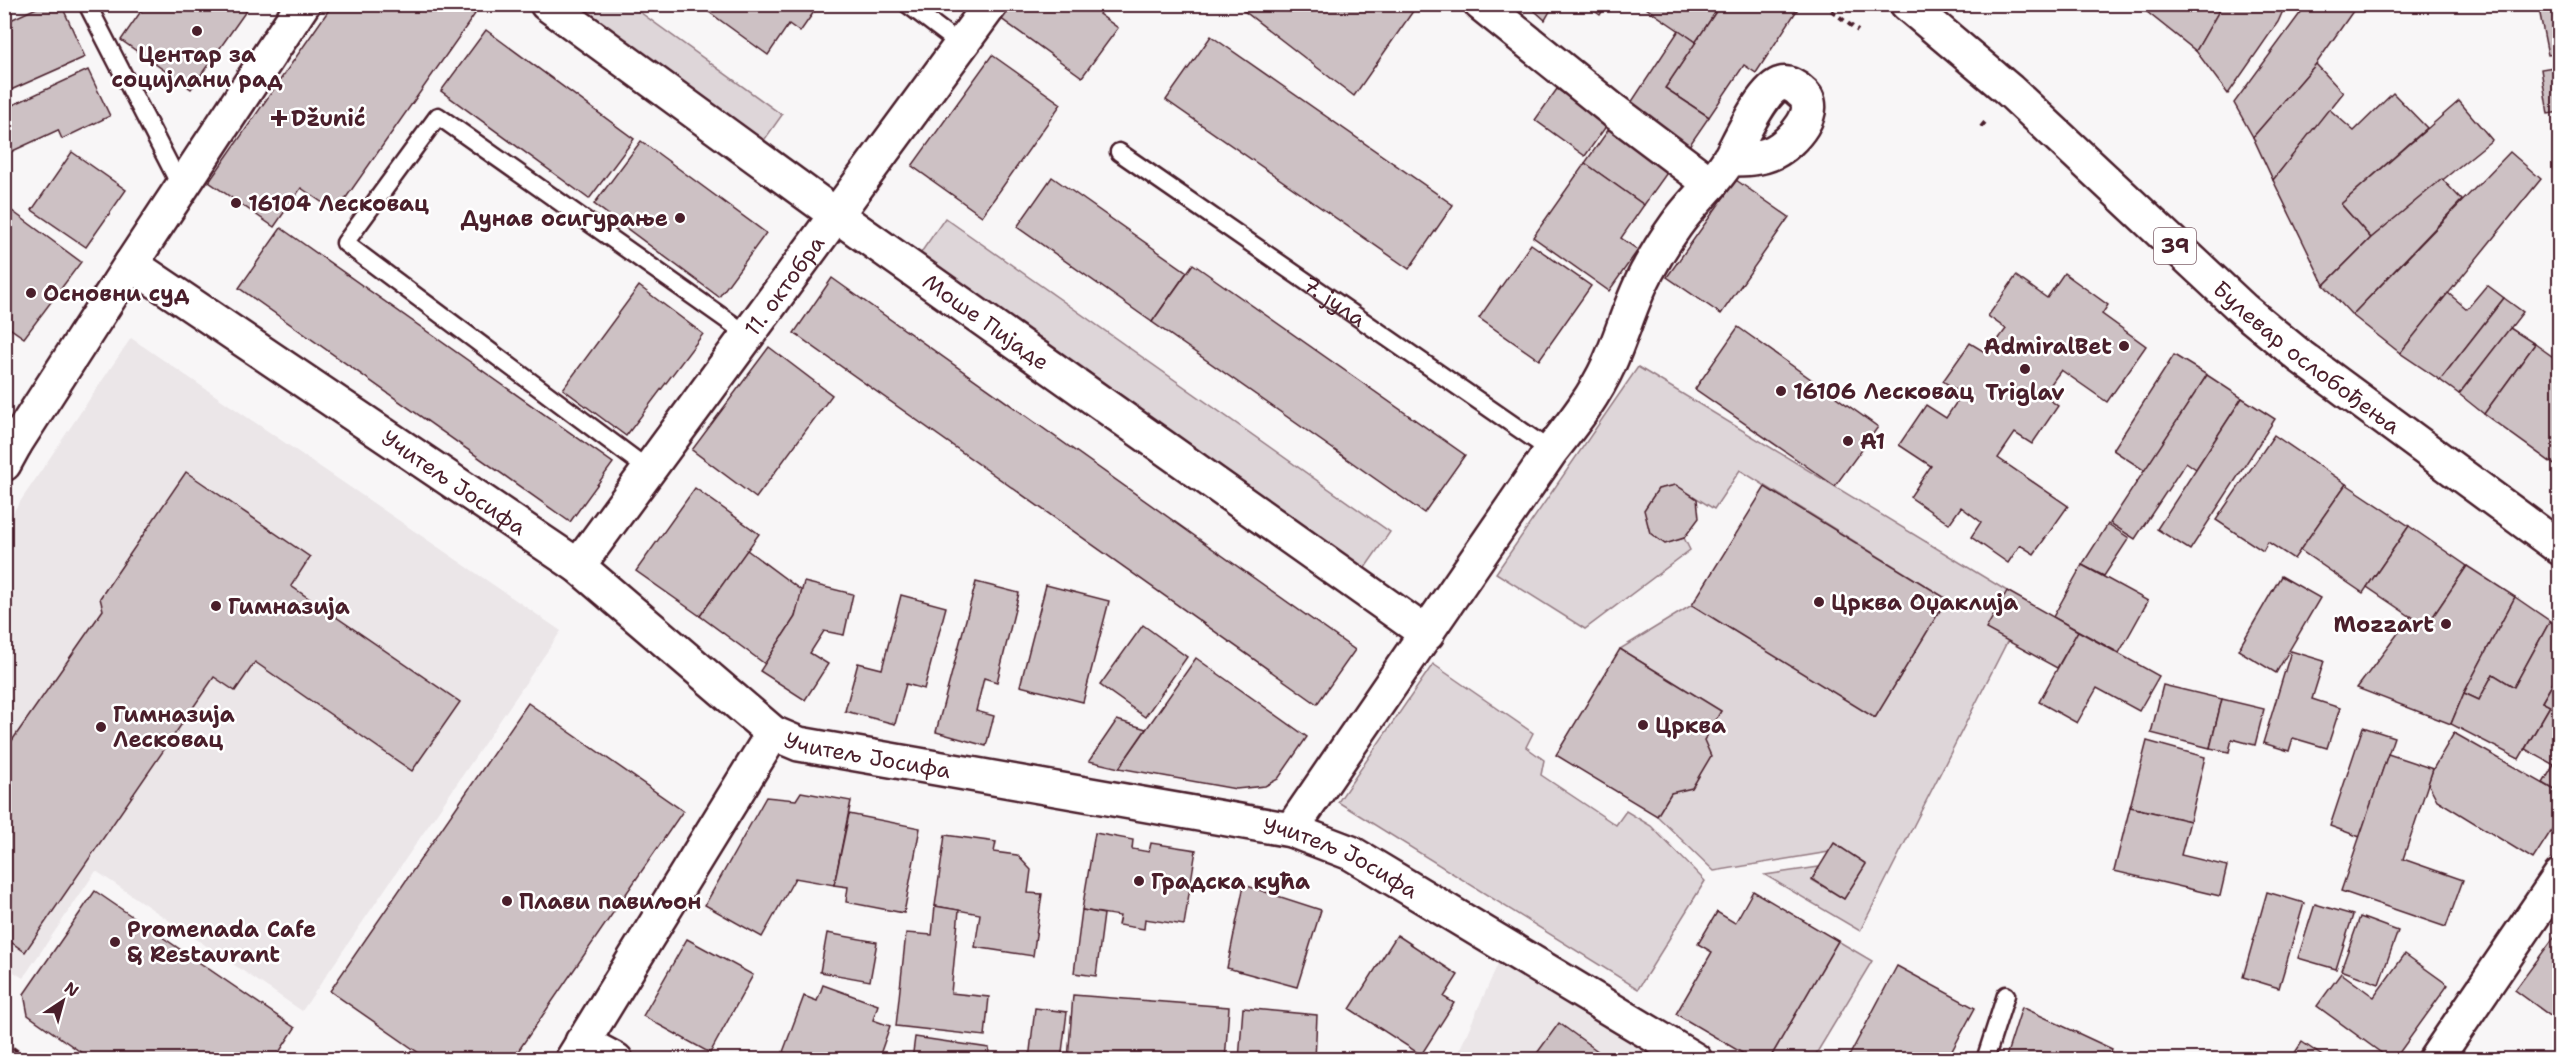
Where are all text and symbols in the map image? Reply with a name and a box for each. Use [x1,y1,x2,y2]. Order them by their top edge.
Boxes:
marker: Центар за социјлани рад [190,24,204,38]
place label: Центар за социјлани рад [111,40,283,94]
place label: Džunić [291,104,366,133]
marker: Džunić [272,111,286,125]
place label: 16104 Лесковац [248,189,429,218]
marker: 16104 Лесковац [229,196,243,210]
place label: Дунав осигурање [461,204,668,233]
marker: Дунав осигурање [673,211,687,225]
road number: 39 [2154,228,2196,264]
street label: 11. октобра [738,230,831,342]
street label: Моше Пијаде [917,267,1055,377]
street label: 7. јула [1297,270,1372,334]
street label: Булевар ослобођења [2207,275,2406,441]
place label: Основни суд [43,279,190,308]
marker: Основни суд [24,286,38,300]
place label: AdmiralBet [1983,332,2112,361]
marker: AdmiralBet [2117,339,2131,353]
marker: Triglav [2018,362,2032,376]
place label: 16106 Лесковац [1793,377,1974,406]
place label: Triglav [1985,378,2065,407]
marker: 16106 Лесковац [1774,384,1788,398]
street label: Учитељ Јосифа [376,424,532,542]
place label: A1 [1860,427,1885,456]
marker: A1 [1841,434,1855,448]
place label: Црква Оџаклија [1831,588,2018,617]
place label: Гимназија [228,592,350,621]
marker: Црква Оџаклија [1812,595,1826,609]
marker: Гимназија [209,599,223,613]
place label: Mozzart [2333,610,2434,639]
marker: Mozzart [2439,617,2453,631]
place label: Гимназија Лесковац [113,700,235,754]
place label: Црква [1655,711,1726,740]
marker: Црква [1636,718,1650,732]
marker: Гимназија Лесковац [94,720,108,734]
street label: Учитељ Јосифа [780,725,953,785]
street label: Учитељ Јосифа [1261,811,1424,905]
place label: Градска кућа [1151,867,1310,896]
marker: Градска кућа [1132,874,1146,888]
place label: Плави павиљон [519,887,701,916]
marker: Плави павиљон [500,894,514,908]
place label: Promenada Cafe & Restaurant [127,915,316,969]
marker: Promenada Cafe & Restaurant [108,935,122,949]
north arrow [33,971,93,1031]
text: N [60,977,83,1001]

